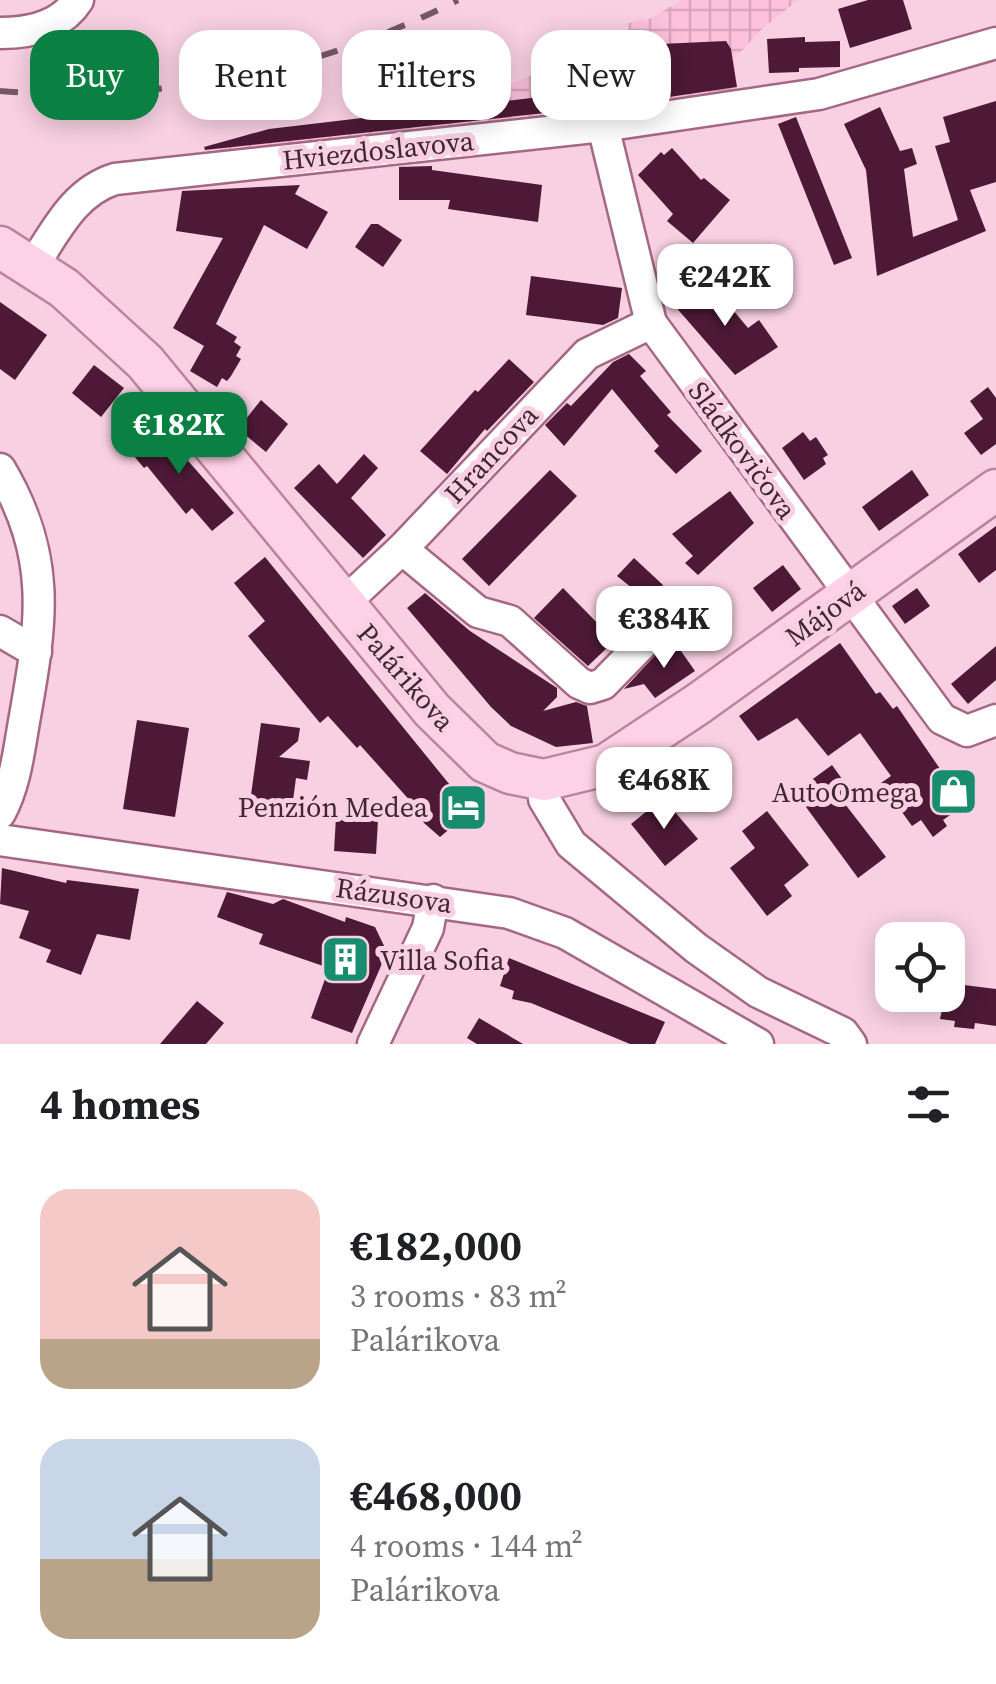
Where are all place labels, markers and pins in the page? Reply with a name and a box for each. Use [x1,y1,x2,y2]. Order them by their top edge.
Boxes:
pin: €242K [655,244,795,329]
pin: €182K [109,392,249,477]
pin: €384K [594,586,734,671]
pin: €468K [594,747,734,832]
shop icon: AutoOmega [927,766,979,818]
place label: AutoOmega [772,773,919,811]
hotel icon: Penzión Medea [437,781,489,833]
place label: Penzión Medea [238,788,429,826]
building icon: Villa Sofia [319,934,371,986]
place label: Villa Sofia [380,941,505,979]

